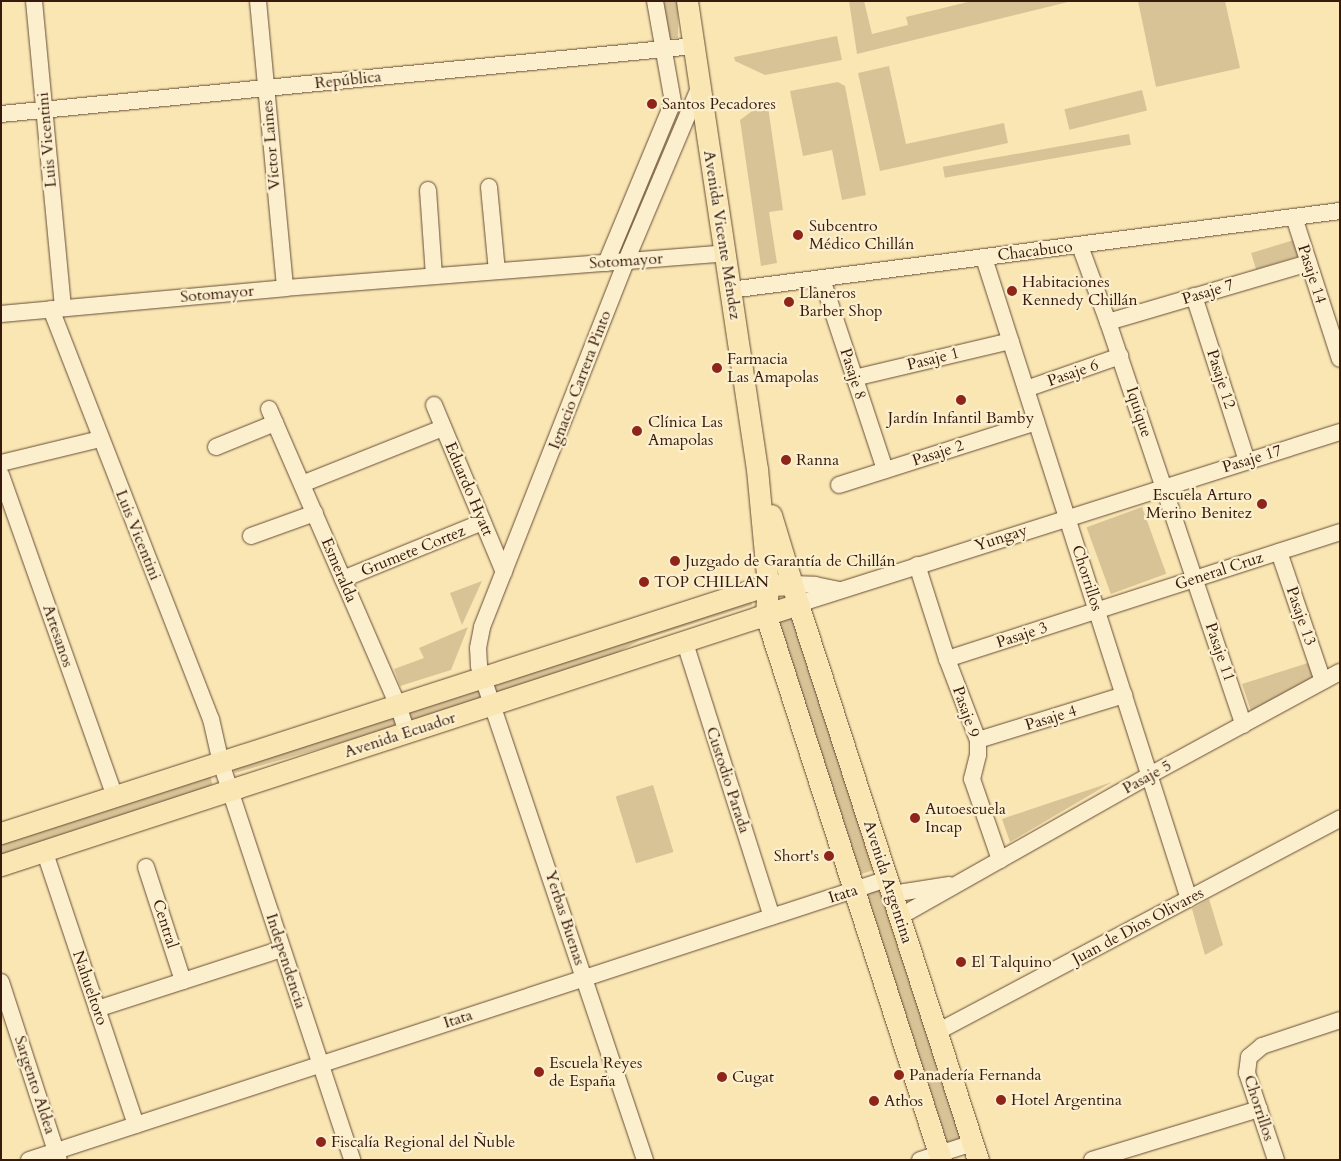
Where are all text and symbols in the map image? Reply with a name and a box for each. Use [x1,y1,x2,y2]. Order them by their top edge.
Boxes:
street label: República [314,67,382,93]
street label: Luis Vicentini [33,92,61,188]
place label: Santos Pecadores [662,94,776,114]
marker: Santos Pecadores [646,98,658,110]
street label: Víctor Laines [258,99,284,191]
street label: Avenida Vicente Méndez [699,149,745,321]
place label: Subcentro Médico Chillán [809,216,914,254]
marker: Subcentro Médico Chillán [791,228,805,242]
street label: Chacabuco [996,237,1074,265]
street label: Pasaje 14 [1293,242,1331,306]
street label: Sotomayor [589,249,663,273]
place label: Habitaciones Kennedy Chillán [1022,272,1138,310]
street label: Pasaje 7 [1180,275,1236,309]
street label: Sotomayor [179,281,255,307]
place label: Llaneros Barber Shop [799,283,883,321]
marker: Habitaciones Kennedy Chillán [1006,285,1018,297]
marker: Llaneros Barber Shop [783,296,795,308]
street label: Ignacio Carrera Pinto [545,308,615,452]
street label: Pasaje 1 [905,343,961,375]
street label: Pasaje 8 [836,346,870,402]
street label: Pasaje 12 [1202,347,1240,411]
place label: Farmacia Las Amapolas [727,349,819,387]
street label: Pasaje 6 [1045,355,1101,391]
marker: Farmacia Las Amapolas [711,362,723,374]
street label: Iquique [1122,384,1156,440]
marker: Jardín Infantil Bamby [955,394,967,406]
place label: Jardín Infantil Bamby [888,408,1034,428]
place label: Clínica Las Amapolas [648,412,723,450]
marker: Clínica Las Amapolas [630,424,644,438]
street label: Pasaje 2 [910,436,966,470]
street label: Eduardo Hyatt [441,439,497,539]
street label: Pasaje 17 [1220,441,1284,477]
place label: Ranna [796,450,839,470]
marker: Ranna [780,454,792,466]
place label: Escuela Arturo Merino Benitez [1146,485,1252,523]
street label: Luis Vicentini [111,487,165,583]
marker: Escuela Arturo Merino Benitez [1256,498,1268,510]
street label: Grumete Cortez [358,521,468,581]
street label: Yungay [972,521,1030,555]
street label: Esmeralda [317,535,361,605]
street label: Chorrillos [1067,543,1107,613]
street label: General Cruz [1173,548,1265,594]
place label: Juzgado de Garantía de Chillán [685,551,896,571]
marker: Juzgado de Garantía de Chillán [669,555,681,567]
place label: TOP CHILLAN [654,572,769,592]
marker: TOP CHILLAN [638,576,650,588]
street label: Pasaje 13 [1282,584,1320,648]
street label: Artesanos [38,602,78,670]
street label: Pasaje 3 [994,618,1050,652]
street label: Pasaje 11 [1201,620,1239,684]
street label: Pasaje 9 [948,684,984,740]
street label: Pasaje 4 [1023,701,1079,735]
street label: Avenida Ecuador [342,708,458,762]
street label: Custodio Parada [702,724,754,836]
street label: Pasaje 5 [1119,756,1175,798]
place label: Autoescuela Incap [925,799,1006,837]
marker: Autoescuela Incap [909,812,921,824]
street label: Avenida Argentina [859,818,917,946]
place label: Short's [774,846,819,866]
marker: Short's [823,850,835,862]
street label: Yerbas Buenas [541,868,589,968]
street label: Itata [826,880,860,908]
street label: Juan de Dios Olivares [1069,883,1207,969]
street label: Central [148,897,182,951]
street label: Independencia [262,911,310,1011]
street label: Nahueltoro [68,948,112,1028]
place label: El Talquino [971,952,1052,972]
marker: El Talquino [955,956,967,968]
street label: Itata [441,1005,475,1033]
street label: Sargento Aldea [10,1033,60,1137]
place label: Escuela Reyes de España [549,1053,642,1091]
place label: Panadería Fernanda [909,1065,1041,1085]
marker: Escuela Reyes de España [533,1066,545,1078]
place label: Cugat [732,1067,774,1087]
marker: Panadería Fernanda [893,1069,905,1081]
marker: Cugat [716,1071,728,1083]
street label: Chorrillos [1239,1073,1279,1143]
place label: Hotel Argentina [1011,1090,1122,1110]
place label: Athos [884,1091,923,1111]
marker: Hotel Argentina [995,1094,1007,1106]
marker: Athos [868,1095,880,1107]
place label: Fiscalía Regional del Ñuble [331,1132,515,1152]
marker: Fiscalía Regional del Ñuble [315,1136,327,1148]

